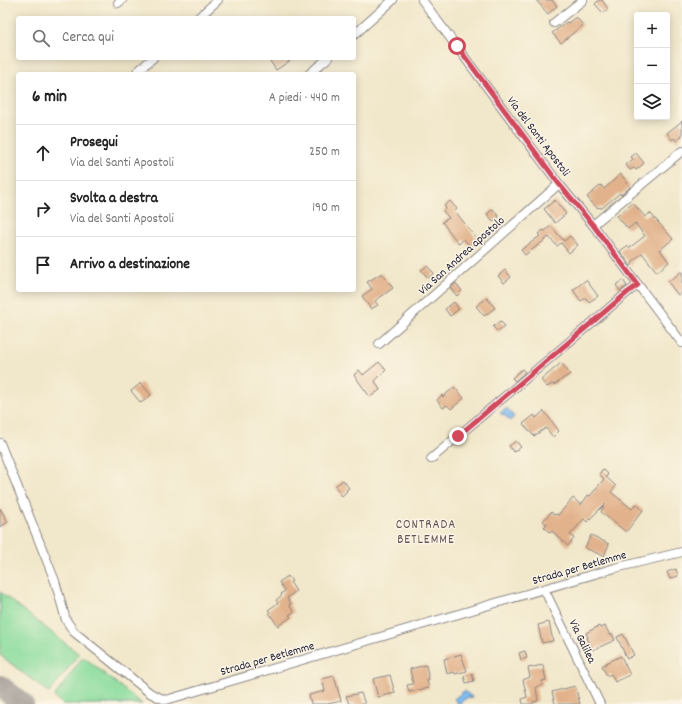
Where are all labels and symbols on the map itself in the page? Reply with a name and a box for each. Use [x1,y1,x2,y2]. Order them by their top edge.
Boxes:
route start [448,37,466,55]
street label: Via del Santi Apostoli [502,93,573,180]
street label: Via San Andrea apostolo [415,213,509,300]
route end [449,427,467,445]
district label: CONTRADA BETLEMME [396,516,456,550]
street label: Strada per Betlemme [530,547,628,590]
street label: Via Galilea [564,617,600,667]
street label: Strada per Betlemme [218,638,316,681]

